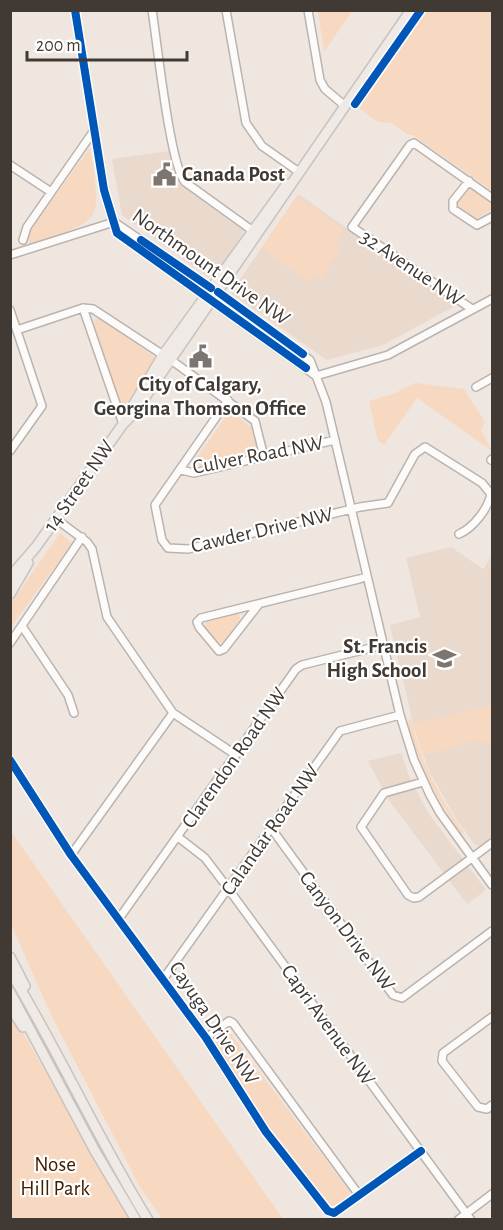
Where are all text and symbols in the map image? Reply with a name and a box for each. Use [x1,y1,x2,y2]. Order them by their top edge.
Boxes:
scale bar [27,24,188,62]
text: 200 m [36,37,81,55]
public building icon: Canada Post [151,161,177,187]
place label: Canada Post [182,164,285,185]
street label: Northmount Drive NW [129,205,294,329]
street label: 32 Avenue NW [357,226,467,310]
public building icon: City of Calgary, Georgina Thomson Office [187,343,213,369]
place label: City of Calgary, Georgina Thomson Office [94,374,306,419]
street label: Culver Road NW [191,432,326,478]
street label: 14 Street NW [40,436,118,536]
street label: Cawder Drive NW [189,503,335,557]
place label: St. Francis High School [326,636,427,681]
school or university icon: St. Francis High School [432,645,458,671]
street label: Clarendon Road NW [178,684,290,832]
street label: Calandar Road NW [217,760,323,899]
street label: Canyon Drive NW [295,867,399,995]
street label: Cayuga Drive NW [165,958,263,1088]
street label: Capri Avenue NW [277,961,379,1090]
park label: Nose Hill Park [20,1154,90,1199]

